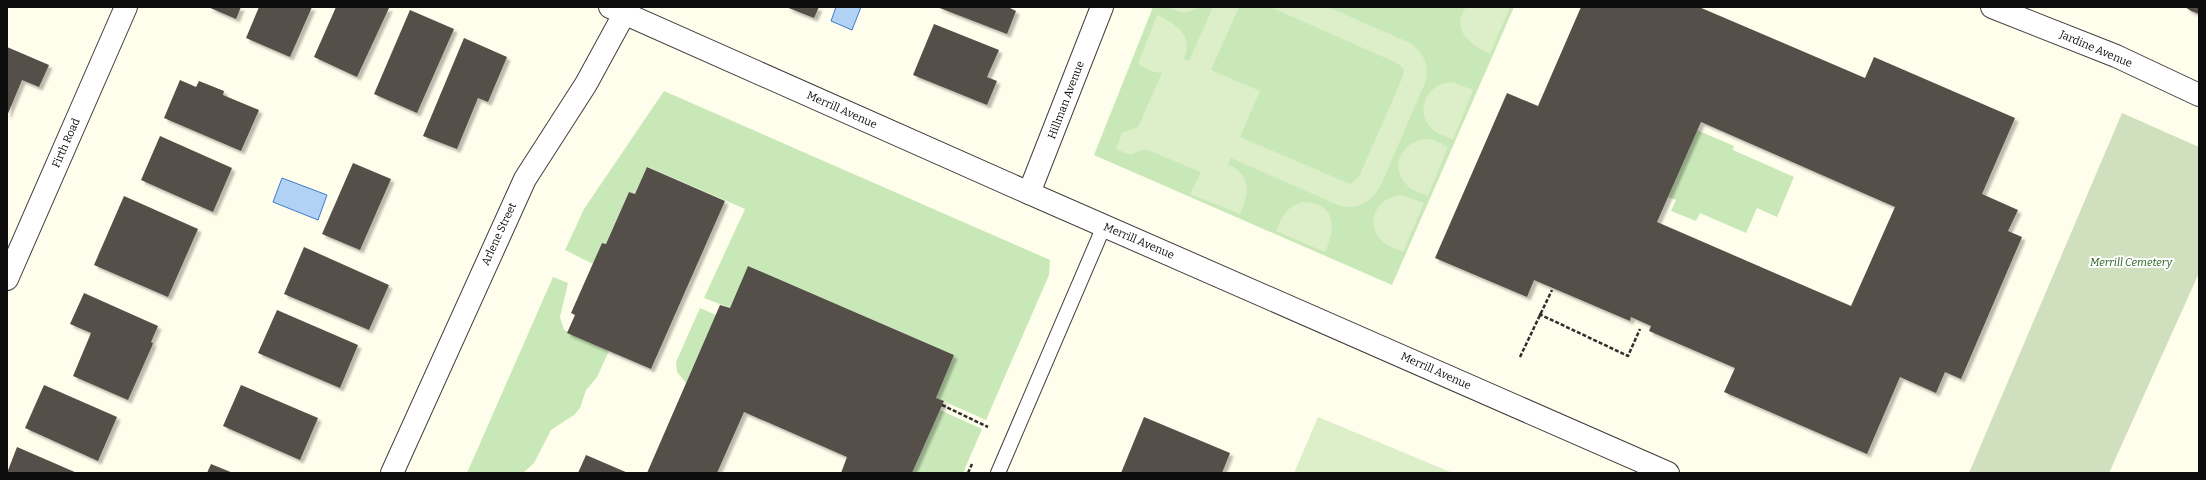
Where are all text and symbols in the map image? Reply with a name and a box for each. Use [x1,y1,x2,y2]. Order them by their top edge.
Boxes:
street label: Jardine Avenue [2057,27,2134,70]
street label: Hillman Avenue [1045,59,1087,141]
street label: Merrill Avenue [805,89,879,131]
street label: Firth Road [49,116,83,170]
street label: Arlene Street [479,201,519,267]
street label: Merrill Avenue [1102,220,1176,262]
park label: Merrill Cemetery [2090,256,2173,269]
street label: Merrill Avenue [1399,350,1473,392]

